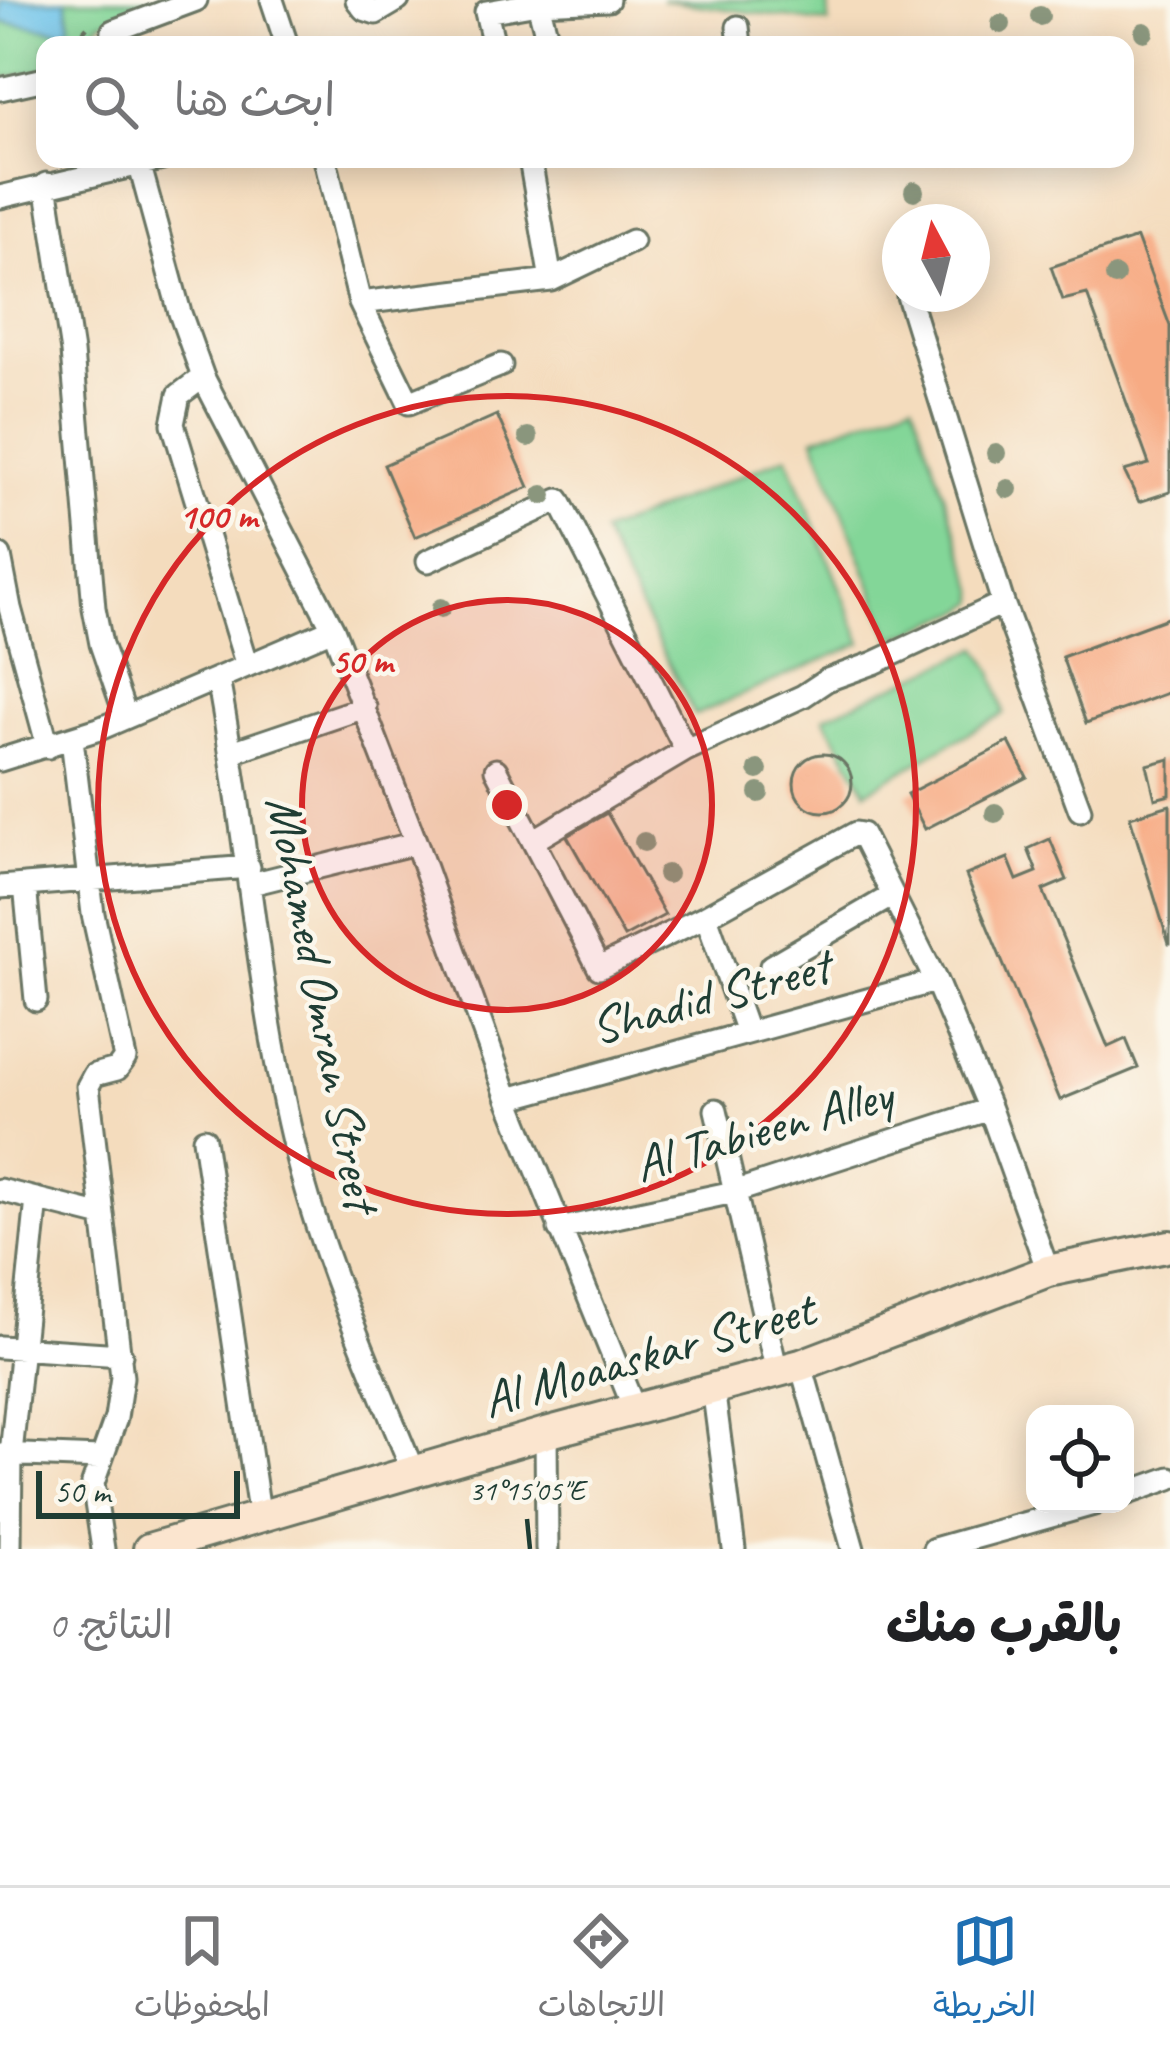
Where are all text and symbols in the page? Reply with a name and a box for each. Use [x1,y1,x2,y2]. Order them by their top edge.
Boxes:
search box [36,36,1134,168]
icon: search [78,69,144,135]
text: ابحث هنا [174,72,335,129]
north arrow [882,204,990,312]
text: 100 m [179,493,260,539]
text: 50 m [331,638,396,684]
centre of rings [486,784,528,826]
street label: Mohamed Omran Street [251,790,396,1222]
street label: Shadid Street [583,932,842,1059]
street label: Al Tabieen Alley [627,1061,903,1196]
street label: Al Moaaskar Street [475,1275,826,1432]
map controls [1026,1405,1134,1513]
button: locate [1026,1405,1134,1513]
scale bar [36,1465,240,1518]
text: 50 m [54,1471,110,1513]
text: 31°15'05"E [469,1471,589,1509]
text: بالقرب منك [886,1592,1122,1656]
text: النتائج: 0 [48,1601,173,1650]
tab: المحفوظات [134,1908,270,2034]
tab: الاتجاهات [538,1908,665,2034]
tab: الخريطة [933,1908,1036,2034]

